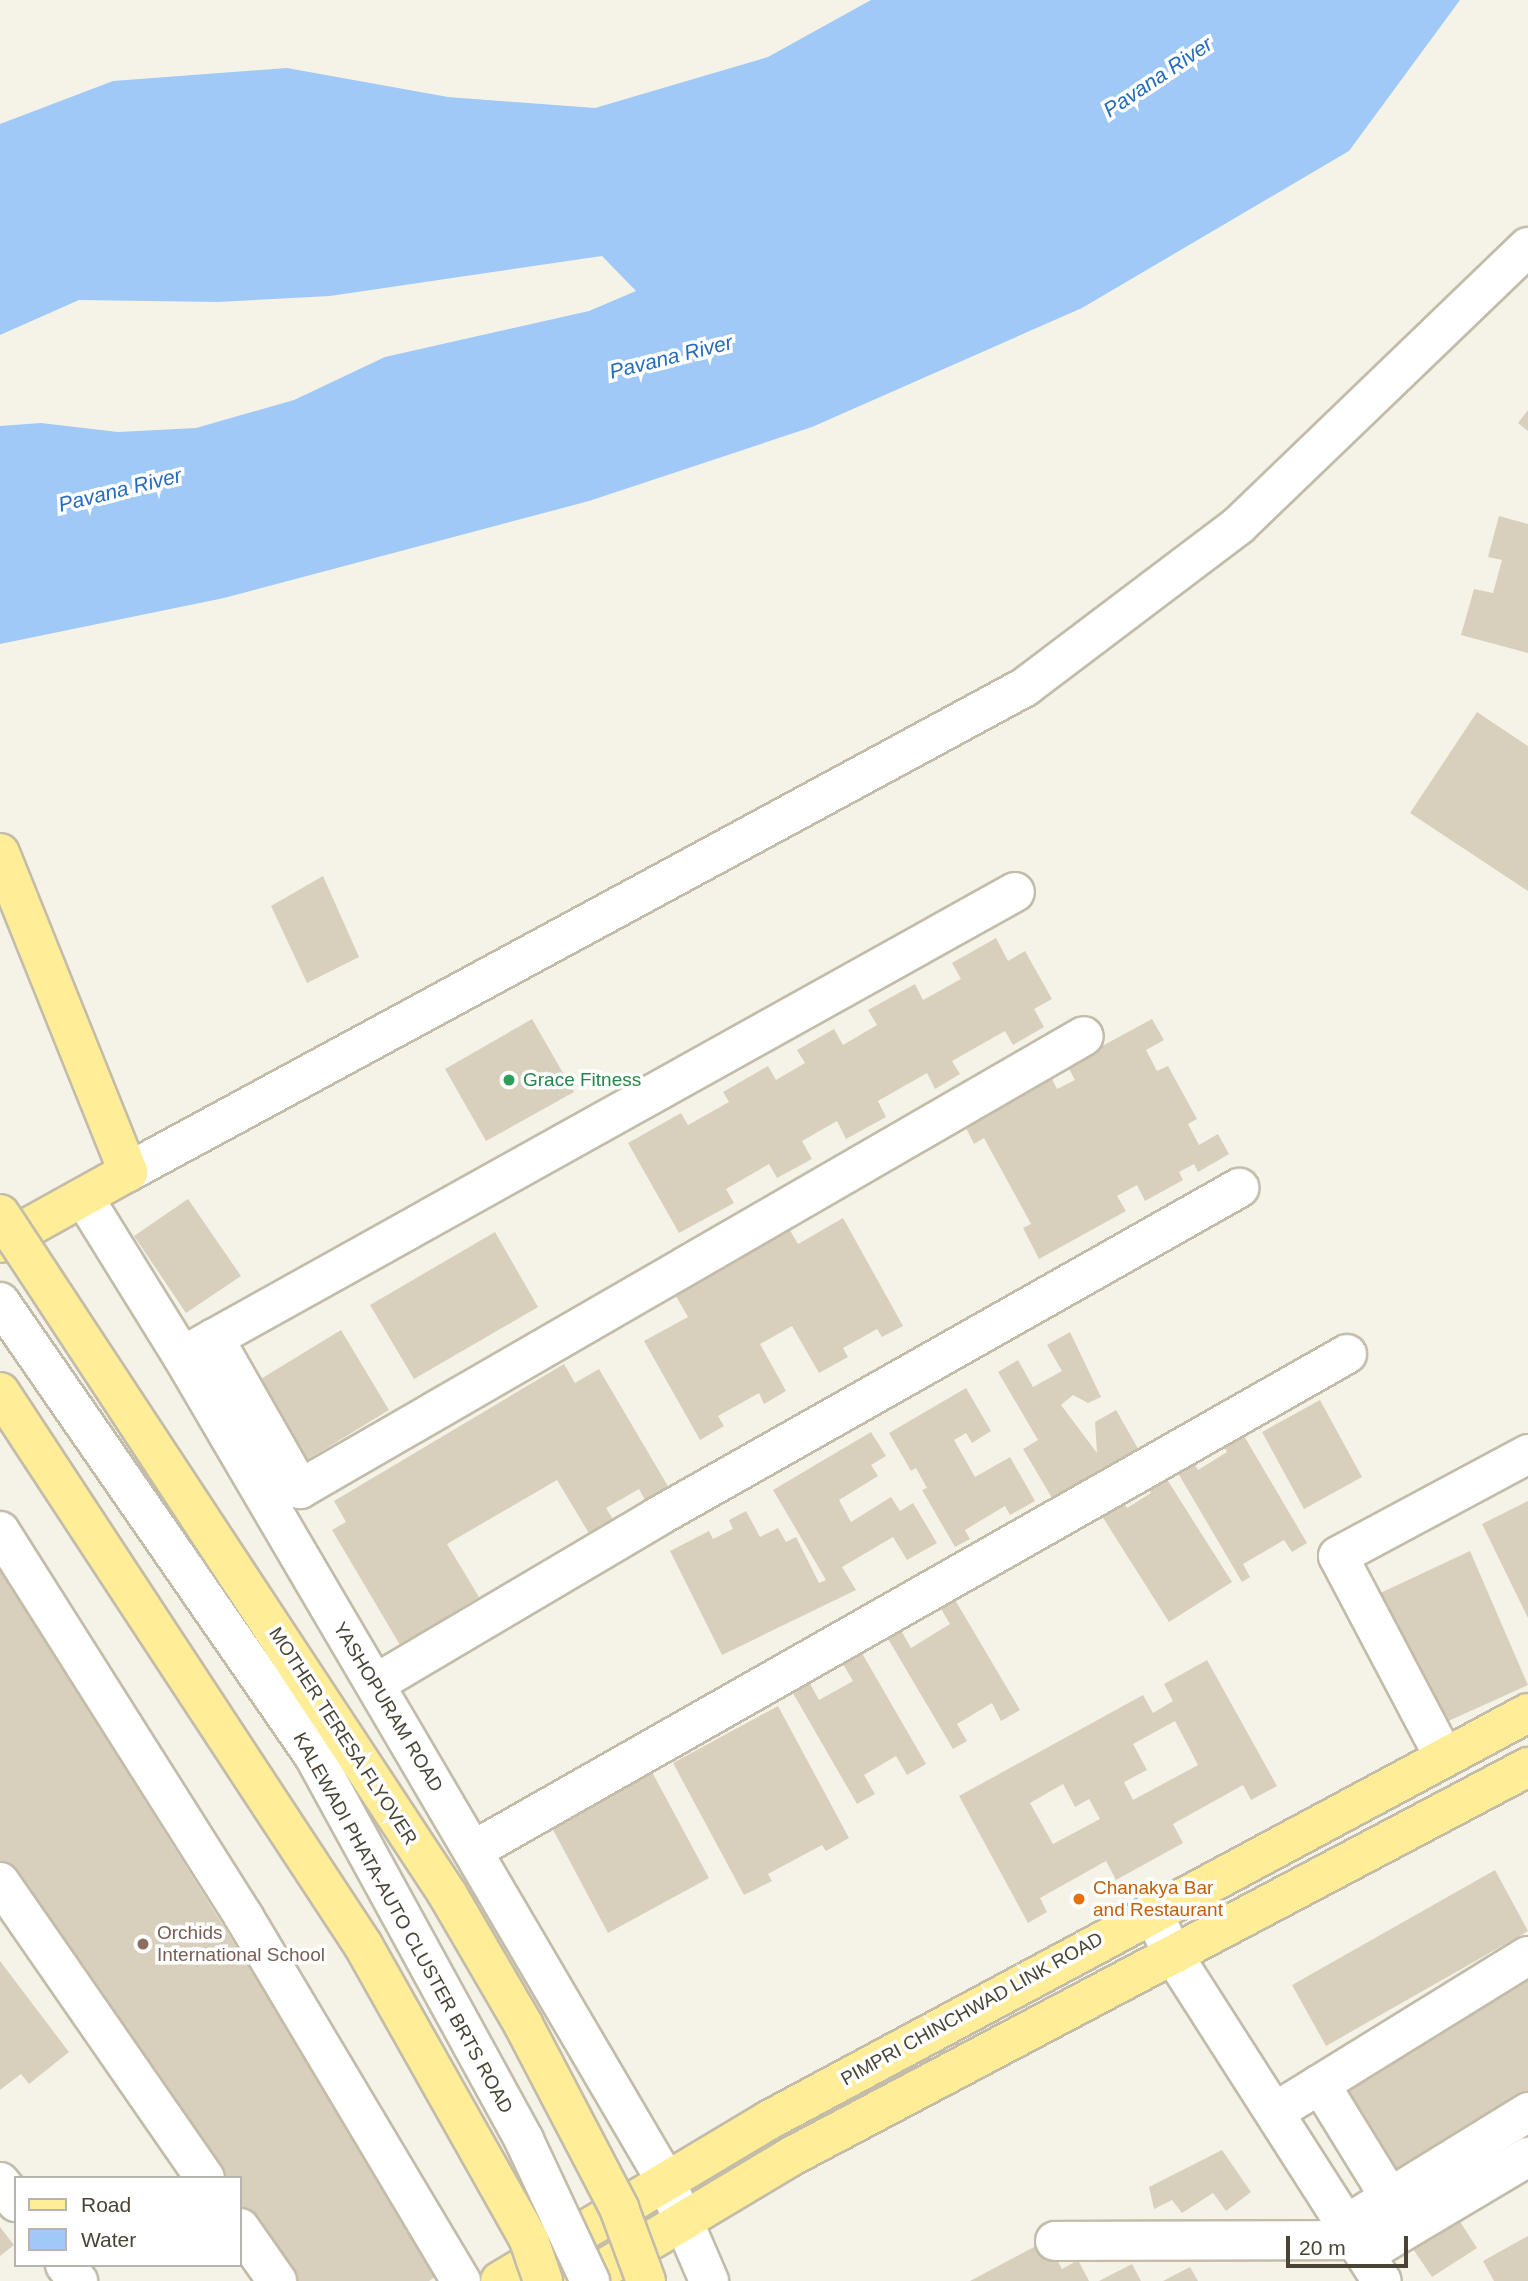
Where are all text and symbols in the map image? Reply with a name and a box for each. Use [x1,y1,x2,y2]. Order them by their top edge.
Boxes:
water label: Pavana River [1099,31,1217,123]
water label: Pavana River [607,330,735,384]
water label: Pavana River [56,463,184,517]
place label: Grace Fitness [523,1069,641,1091]
marker: Grace Fitness [501,1072,517,1088]
street label: YASHOPURAM ROAD [328,1618,448,1796]
street label: MOTHER TERESA FLYOVER [264,1622,422,1850]
street label: KALEWADI PHATA-AUTO CLUSTER BRTS ROAD [288,1729,518,2117]
place label: Chanakya Bar and Restaurant [1093,1877,1223,1921]
marker: Chanakya Bar and Restaurant [1071,1891,1087,1907]
place label: Orchids International School [157,1922,325,1966]
street label: PIMPRI CHINCHWAD LINK ROAD [837,1927,1107,2091]
marker: Orchids International School [135,1936,151,1952]
legend [14,2176,242,2267]
text: Road [81,2193,131,2216]
scale bar [1290,2222,1412,2266]
text: Water [81,2228,136,2251]
text: 20 m [1299,2236,1346,2259]

